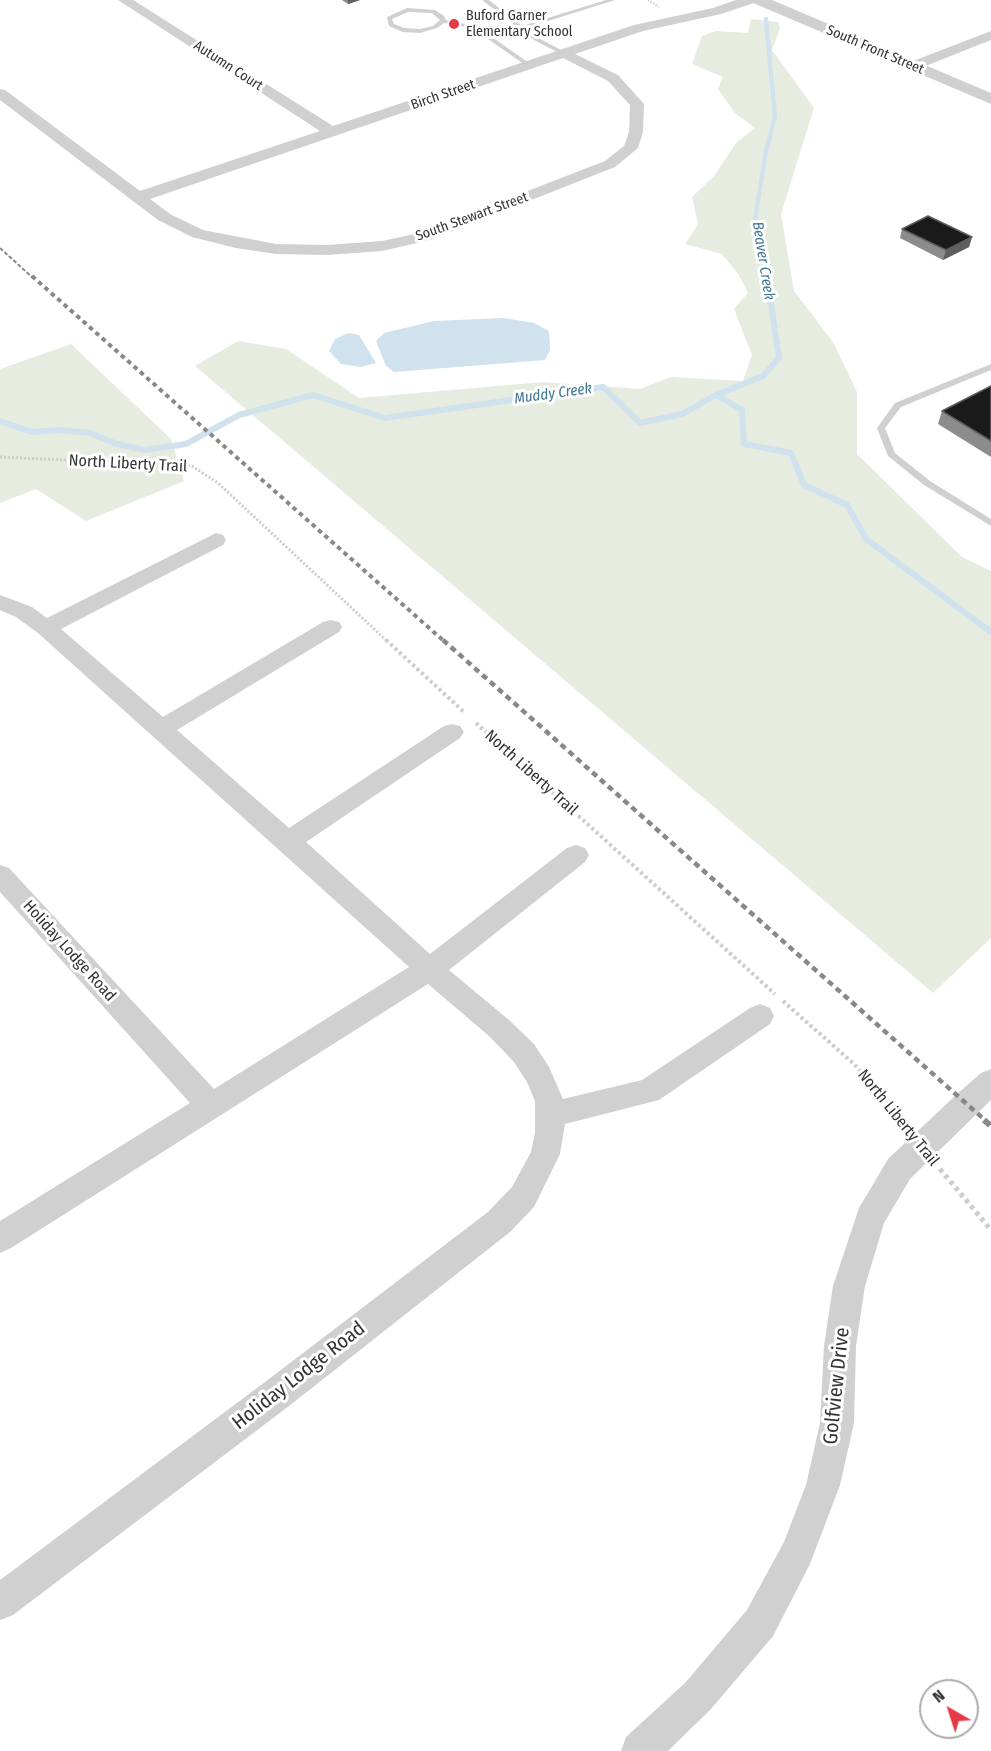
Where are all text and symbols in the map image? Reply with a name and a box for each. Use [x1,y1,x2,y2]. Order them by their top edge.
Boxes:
place label: Buford Garner Elementary School [466,8,573,40]
marker: Buford Garner Elementary School [447,17,461,31]
street label: South Front Street [824,22,926,78]
street label: Autumn Court [190,37,266,95]
street label: Birch Street [409,76,477,114]
street label: South Stewart Street [414,189,530,245]
water label: Beaver Creek [748,221,778,301]
water label: Muddy Creek [513,380,593,408]
street label: North Liberty Trail [68,451,188,477]
street label: North Liberty Trail [481,726,581,820]
street label: Holiday Lodge Road [19,897,119,1005]
street label: North Liberty Trail [853,1066,943,1170]
street label: Holiday Lodge Road [228,1317,370,1435]
street label: Golfview Drive [819,1326,855,1446]
north arrow [919,1679,979,1739]
text: N [929,1686,948,1707]

